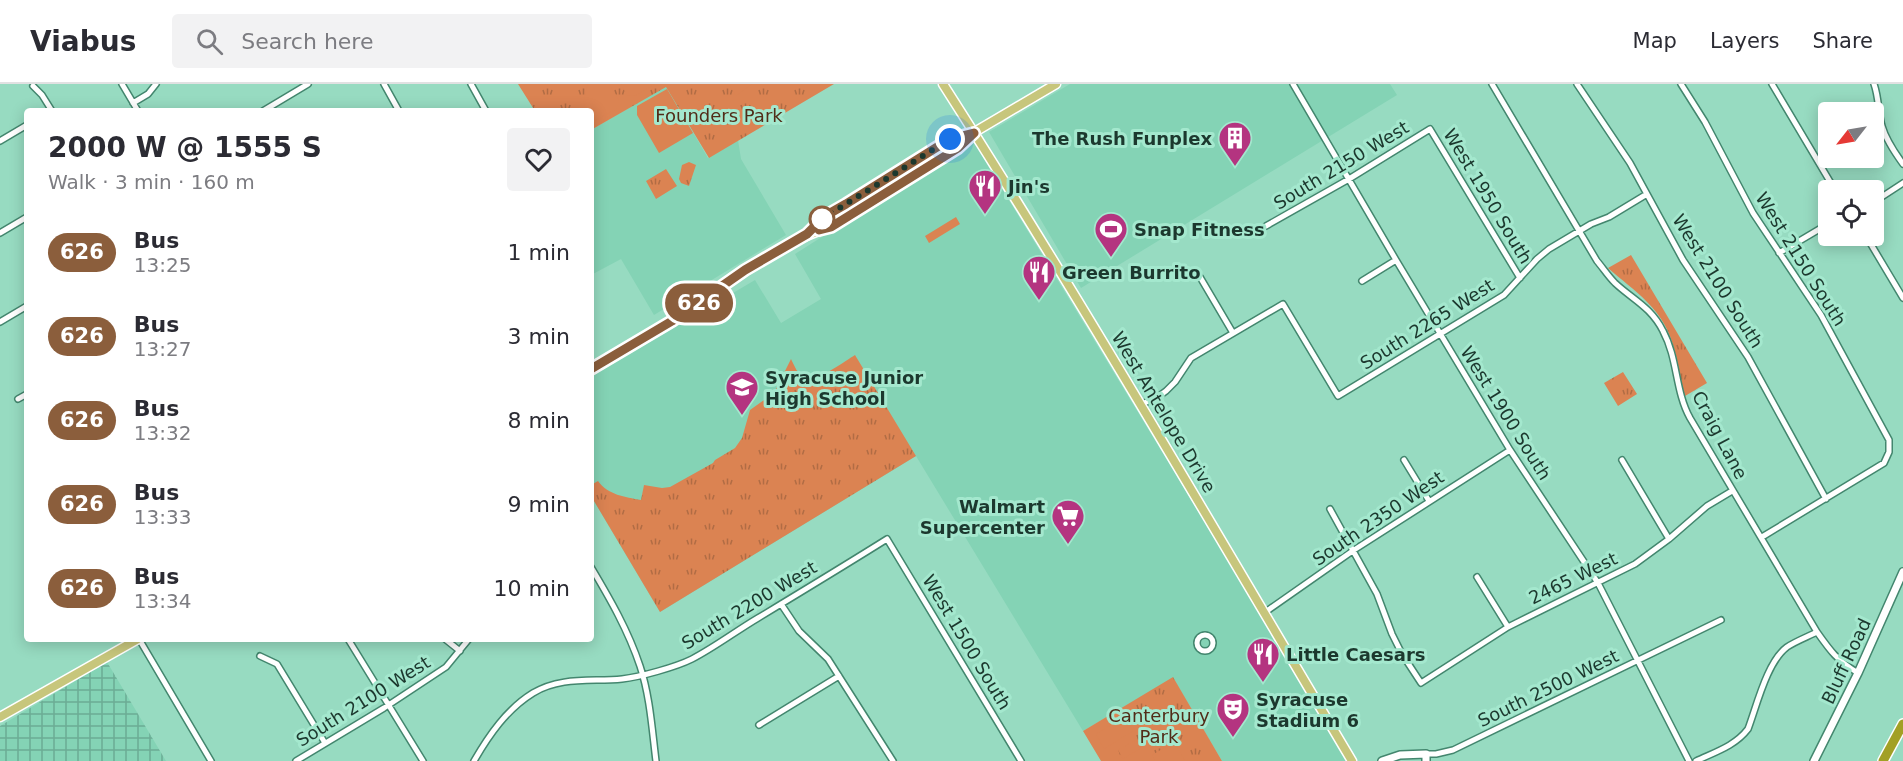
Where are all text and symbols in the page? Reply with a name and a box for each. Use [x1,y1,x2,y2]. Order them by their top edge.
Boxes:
search box [172,14,592,68]
text: Viabus [30,25,136,58]
icon: search [193,25,226,58]
text: Search here [241,29,373,54]
text: Map [1633,29,1677,53]
text: Layers [1710,29,1779,53]
text: Share [1812,29,1873,53]
north arrow [1818,102,1884,168]
map controls [1818,102,1884,246]
park label: Founders Park [655,105,783,126]
street label: South 2150 West [1270,116,1412,214]
building icon: The Rush Funplex [1217,120,1253,167]
your location [935,124,965,154]
street label: West 1950 South [1439,125,1537,267]
button: heart [507,128,570,191]
place label: The Rush Funplex [1032,128,1212,149]
text: 2000 W @ 1555 S [48,131,322,164]
restaurant icon: Jin's [967,168,1003,215]
text: Walk · 3 min · 160 m [48,170,255,194]
place label: Jin's [1006,176,1050,197]
button: locate [1818,180,1884,246]
street label: West 2150 South [1751,188,1851,330]
unlabelled marker [809,206,835,232]
street label: West 2100 South [1668,210,1768,352]
sports icon: Snap Fitness [1093,211,1129,258]
place label: Snap Fitness [1134,219,1265,240]
text: Bus [134,228,179,253]
text: 626 [60,240,104,264]
text: 1 min [508,240,570,265]
text: 13:25 [134,253,191,277]
restaurant icon: Green Burrito [1021,254,1057,301]
place label: Green Burrito [1062,262,1201,283]
street label: South 2265 West [1356,274,1498,374]
line badge: 626 [664,284,734,322]
text: 626 [677,291,721,315]
text: Bus [134,312,179,337]
text: 626 [60,324,104,348]
text: 3 min [508,324,570,349]
street label: West Antelope Drive [1108,328,1220,496]
text: 13:27 [134,337,191,361]
street label: West 1900 South [1456,342,1556,484]
place label: Syracuse Junior High School [765,367,923,409]
school or university icon: Syracuse Junior High School [724,369,760,416]
street label: Craig Lane [1688,387,1752,483]
text: Bus [134,396,179,421]
text: 626 [60,408,104,432]
text: 8 min [508,408,570,433]
text: 13:32 [134,421,191,445]
street label: South 2350 West [1308,466,1448,570]
text: Bus [134,480,179,505]
text: 626 [60,492,104,516]
text: 9 min [508,492,570,517]
place label: Walmart Supercenter [920,496,1045,538]
supermarket icon: Walmart Supercenter [1050,498,1086,545]
text: 13:33 [134,505,191,529]
street label: 2465 West [1525,548,1621,608]
street label: South 2200 West [678,556,820,654]
text: Bus [134,564,179,589]
street label: West 1500 South [918,571,1016,713]
text: 626 [60,576,104,600]
text: 10 min [494,576,570,601]
text: 13:34 [134,589,191,613]
street label: Bluff Road [1817,615,1875,707]
restaurant icon: Little Caesars [1245,636,1281,683]
place label: Little Caesars [1286,644,1426,665]
street label: South 2500 West [1474,645,1622,731]
street label: South 2100 West [292,651,434,751]
place label: Syracuse Stadium 6 [1256,689,1359,731]
theatre icon: Syracuse Stadium 6 [1215,691,1251,738]
park label: Canterbury Park [1108,705,1210,747]

